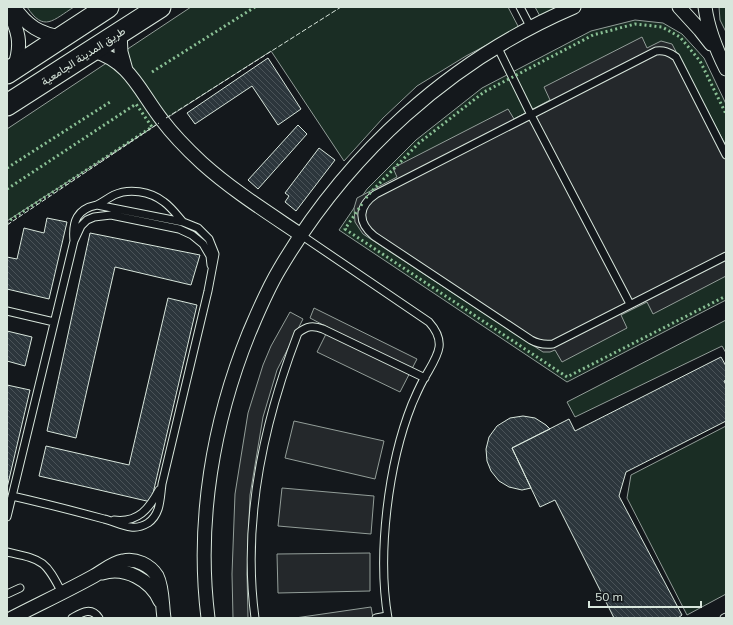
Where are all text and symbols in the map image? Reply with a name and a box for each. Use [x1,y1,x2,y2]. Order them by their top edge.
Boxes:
street label: طريق المدينة الجامعية [38,24,128,88]
scale bar [589,583,701,609]
text: 50 m [595,589,623,604]

